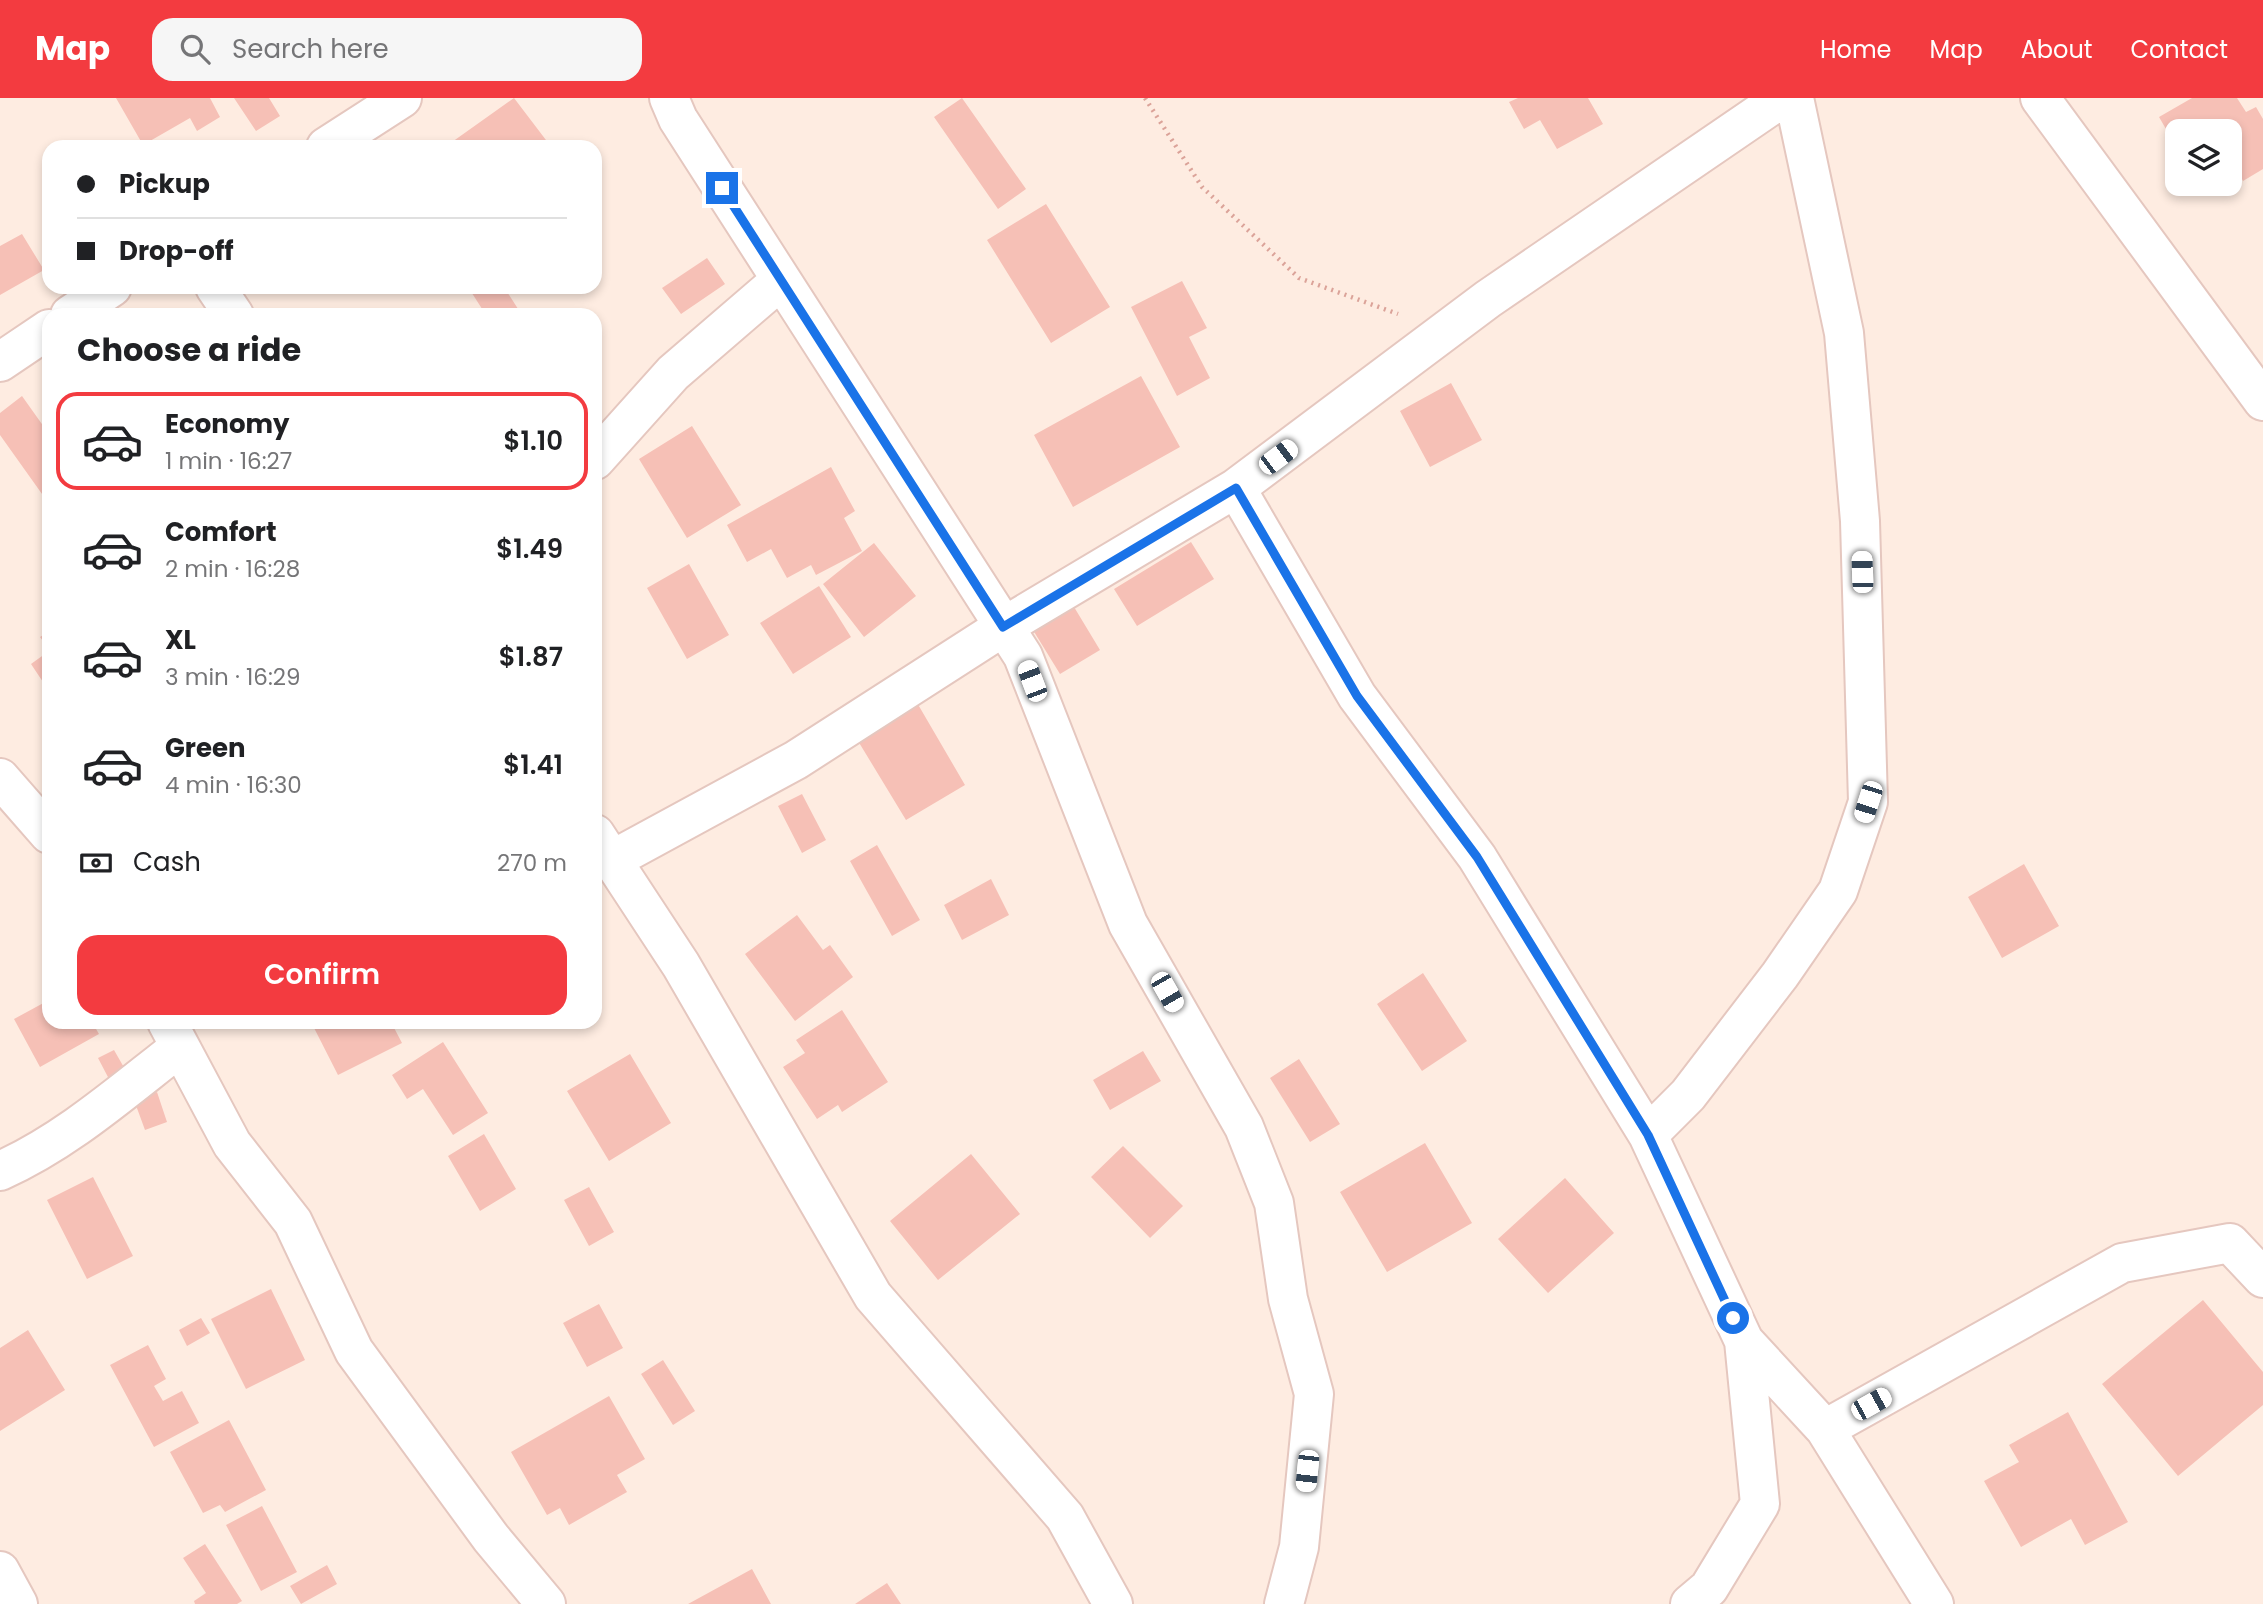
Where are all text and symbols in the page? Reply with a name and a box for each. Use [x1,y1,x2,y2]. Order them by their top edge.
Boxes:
search box [152,18,642,81]
text: Map [35,25,110,72]
icon: search [176,30,214,68]
text: Search here [232,31,389,67]
text: Home [1820,33,1892,66]
text: Map [1930,33,1983,66]
text: About [2021,33,2092,66]
text: Contact [2130,33,2228,66]
map controls [2165,119,2242,196]
button: layers [2165,119,2242,196]
text: Pickup [119,166,210,202]
route end [706,172,738,204]
text: Drop-off [119,233,234,269]
text: Choose a ride [77,327,301,372]
text: Economy [165,406,289,442]
icon: car [81,410,144,473]
text: $1.10 [504,423,563,459]
car [1255,436,1302,478]
text: 1 min · 16:27 [165,445,292,477]
text: Comfort [165,514,277,550]
icon: car [81,518,144,581]
text: $1.49 [496,531,563,567]
car [1851,551,1874,593]
text: 2 min · 16:28 [165,553,300,585]
text: XL [165,622,196,658]
icon: car [81,626,144,689]
text: $1.87 [499,639,563,675]
car [1015,658,1050,704]
text: 3 min · 16:29 [165,661,301,693]
text: Green [165,730,246,766]
icon: car [81,734,144,797]
text: $1.41 [503,747,563,783]
text: 4 min · 16:30 [165,769,302,801]
car [1852,779,1885,825]
icon: cash [77,844,115,882]
text: Cash [133,844,201,880]
text: 270 m [497,847,567,879]
button: Confirm [77,935,567,1015]
car [1148,969,1187,1015]
route start [1717,1302,1749,1334]
car [1848,1385,1895,1423]
car [1295,1449,1320,1493]

